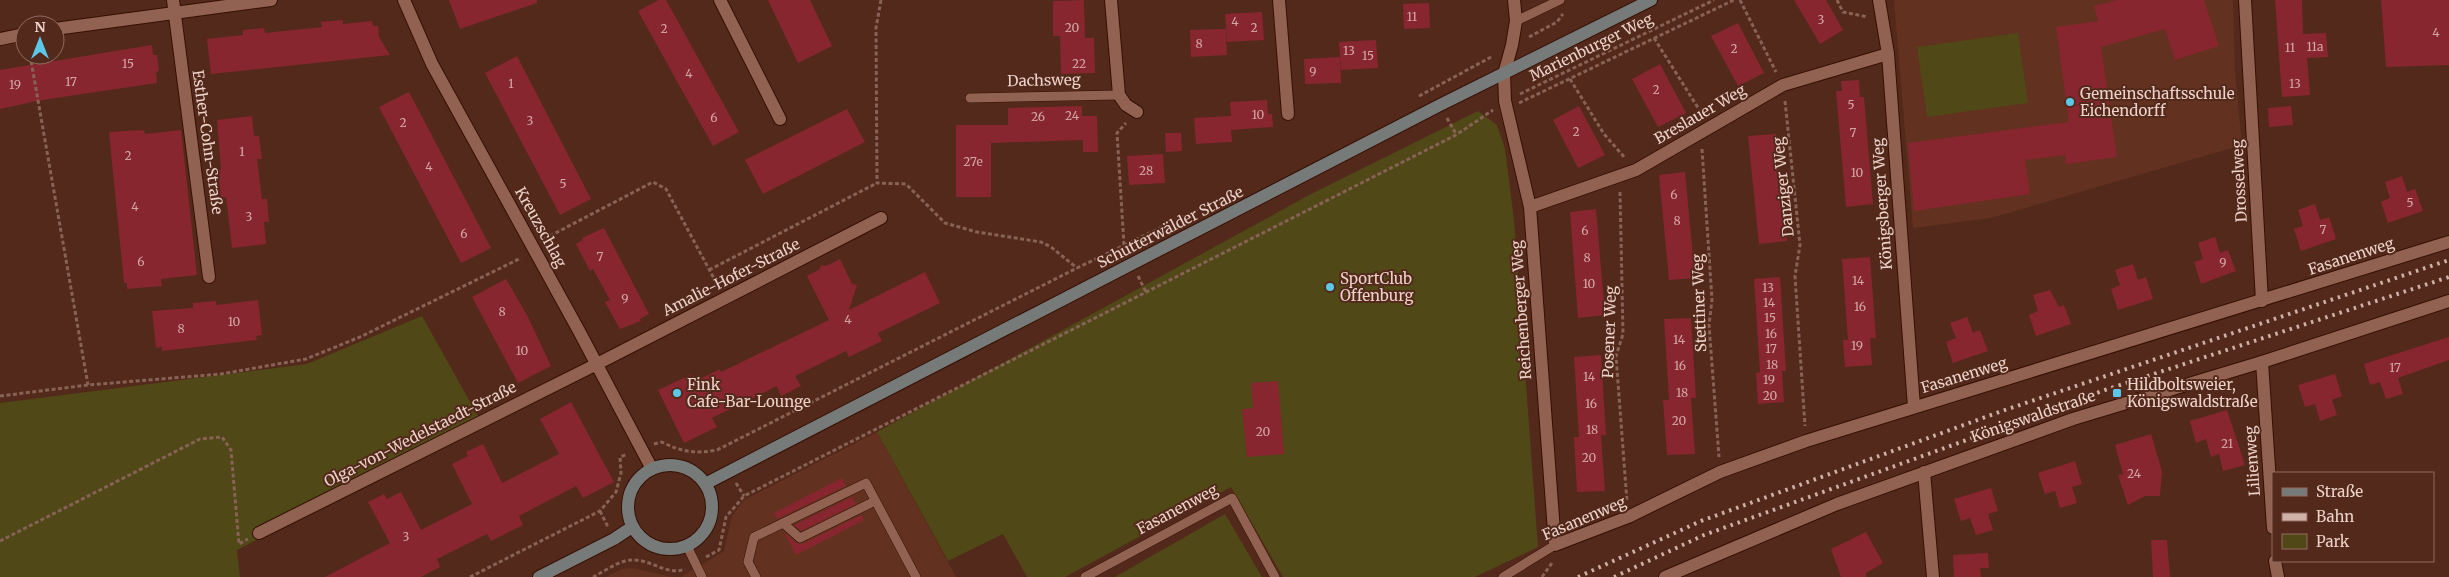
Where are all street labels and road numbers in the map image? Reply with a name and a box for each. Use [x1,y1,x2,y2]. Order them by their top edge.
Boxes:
street label: Marienburger Weg [1526,9,1656,85]
street label: Esther-Cohn-Straße [188,69,228,216]
street label: Dachsweg [1007,70,1081,90]
street label: Breslauer Weg [1651,80,1749,148]
street label: Danziger Weg [1768,136,1798,238]
street label: Königsberger Weg [1868,137,1896,271]
street label: Drosselweg [2227,139,2251,223]
street label: Schutterwälder Straße [1094,182,1246,272]
street label: Kreuzschlag [511,183,571,271]
street label: Fasanenweg [2306,233,2396,279]
street label: Amalie-Hofer-Straße [658,234,803,320]
street label: Reichenberger Weg [1507,240,1535,380]
street label: Stettiner Weg [1688,254,1710,352]
street label: Posener Weg [1598,285,1620,379]
street label: Fasanenweg [1919,353,2009,397]
street label: Olga-von-Wedelstaedt-Straße [321,377,519,491]
street label: Königswaldstraße [1968,386,2098,446]
street label: Lilienweg [2240,425,2264,497]
street label: Fasanenweg [1133,480,1221,538]
street label: Fasanenweg [1539,492,1629,544]

